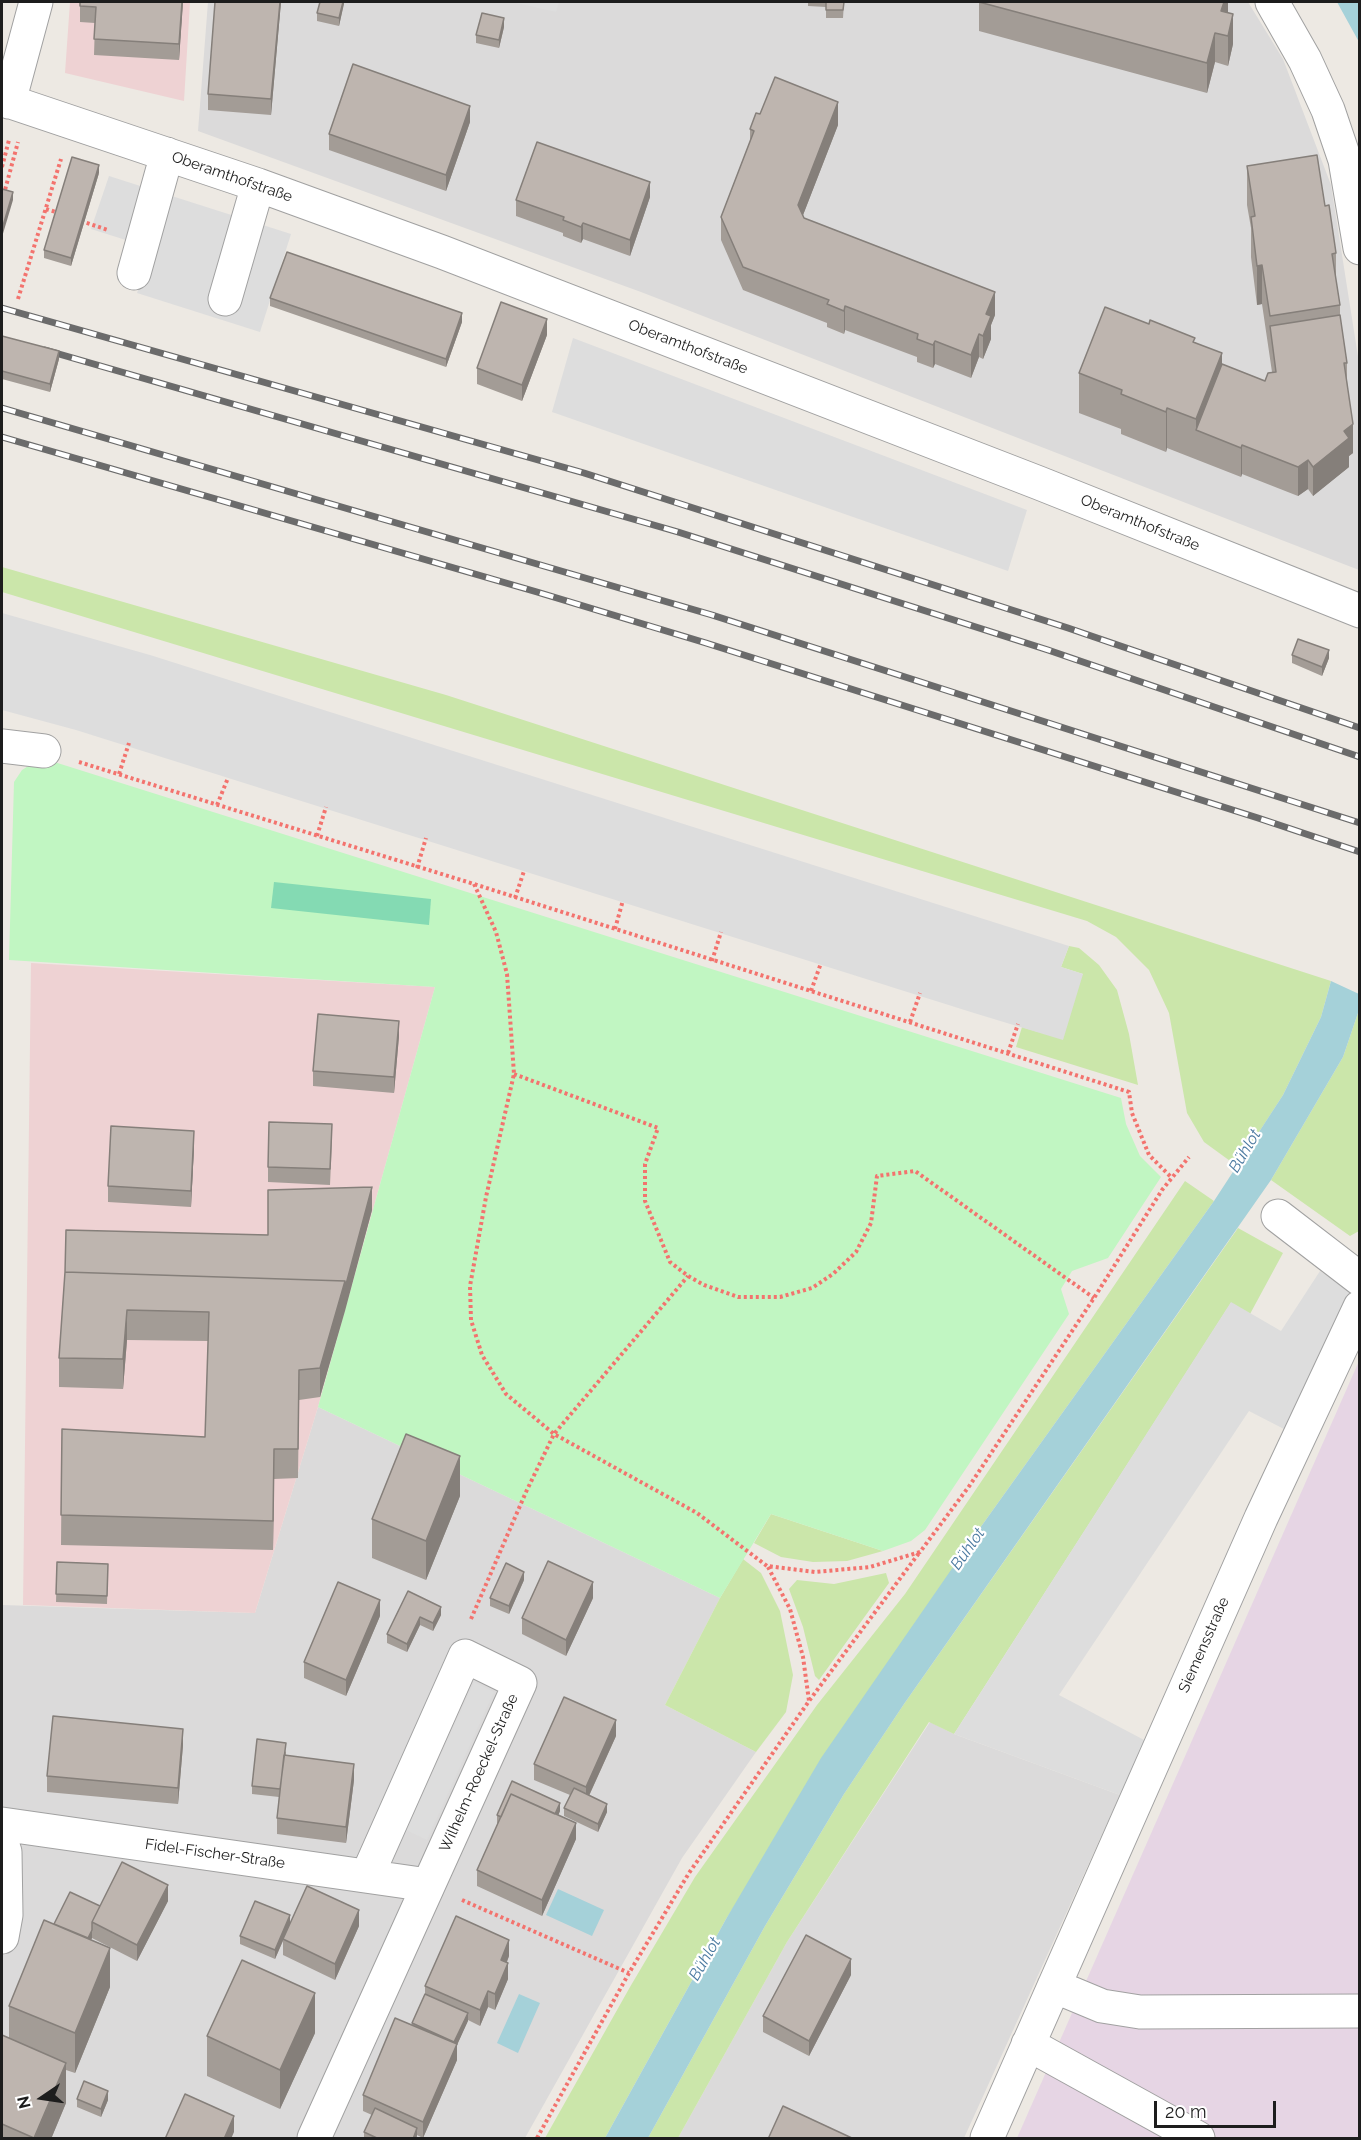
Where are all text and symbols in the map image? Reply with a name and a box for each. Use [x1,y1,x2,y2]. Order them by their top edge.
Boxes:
street label: Oberamthofstraße [169,148,295,206]
street label: Oberamthofstraße [626,316,750,378]
street label: Oberamthofstraße [1078,491,1202,555]
water label: Bühlot [1225,1126,1265,1176]
water label: Bühlot [947,1524,989,1574]
street label: Siemensstraße [1175,1595,1233,1695]
street label: Wilhelm-Roeckel-Straße [436,1691,522,1855]
street label: Fidel-Fischer-Straße [144,1835,286,1873]
water label: Bühlot [685,1934,725,1984]
north arrow [12,2068,72,2128]
scale bar [1157,2089,1278,2127]
text: N [13,2094,35,2110]
text: 20 m [1165,2101,1207,2122]

